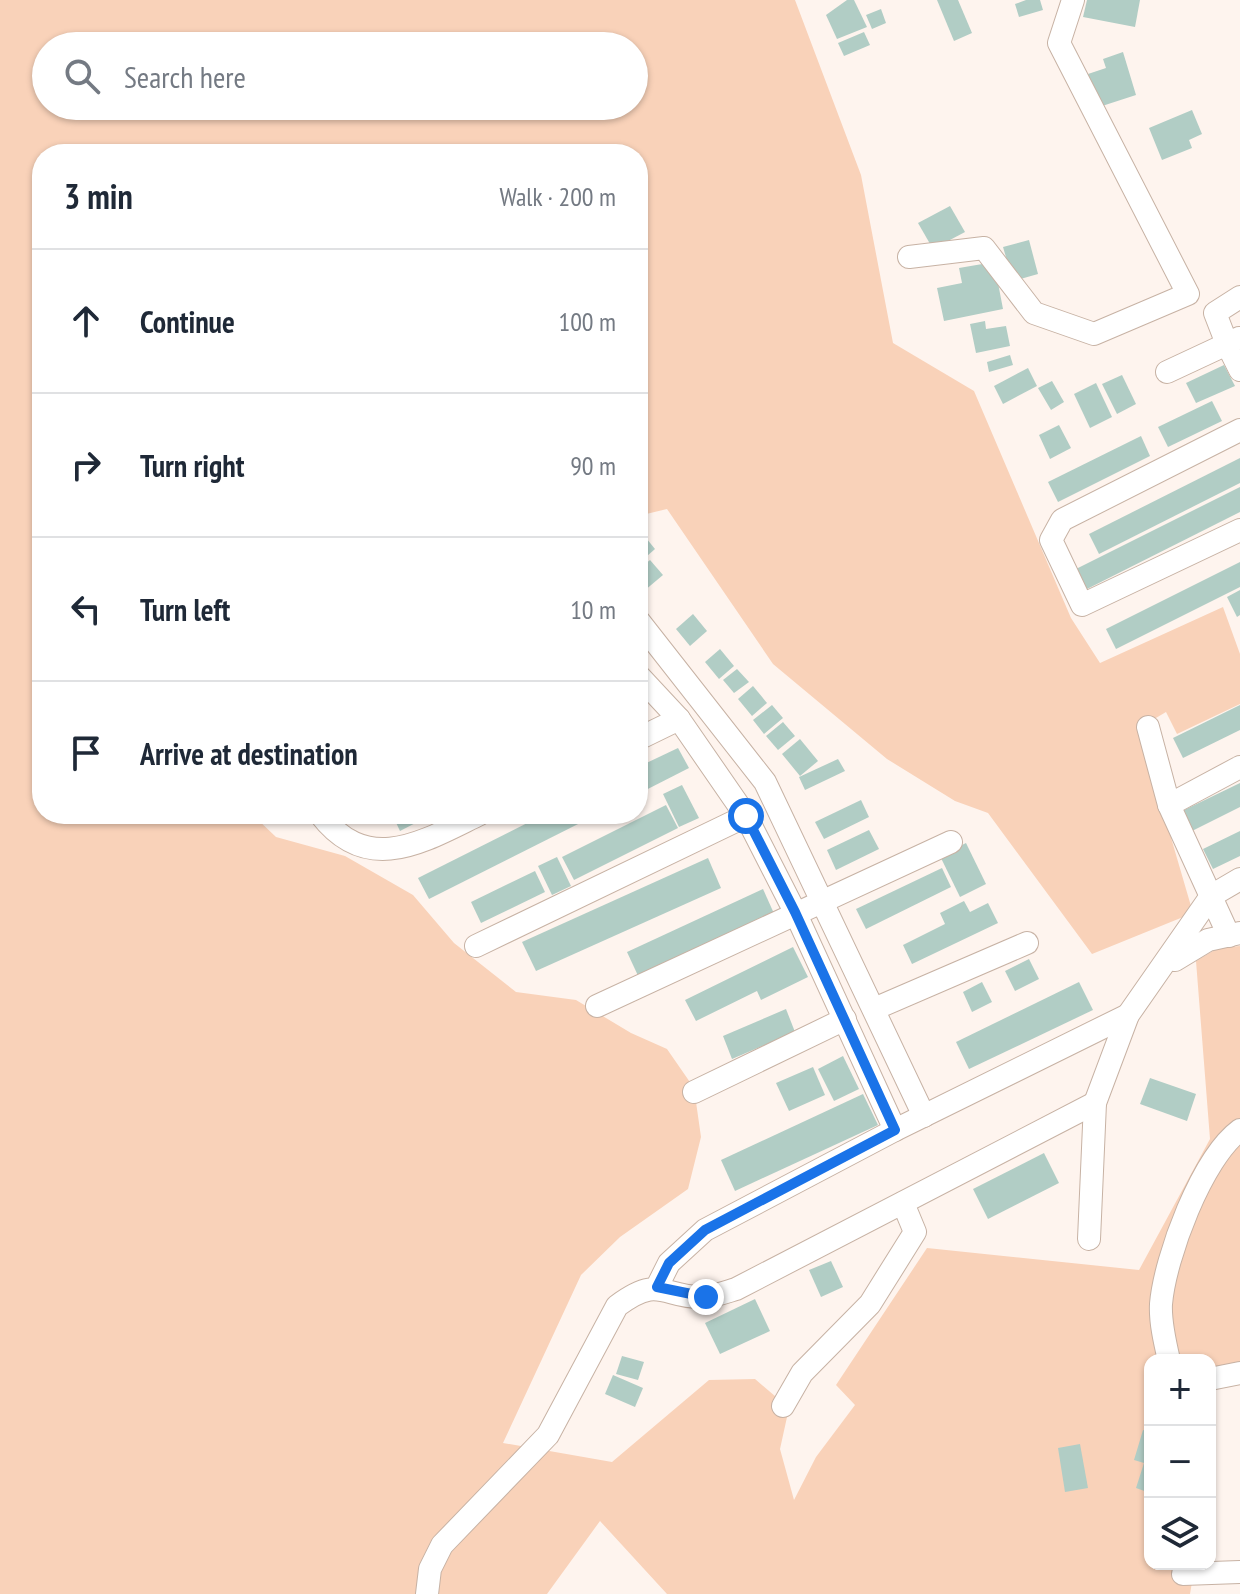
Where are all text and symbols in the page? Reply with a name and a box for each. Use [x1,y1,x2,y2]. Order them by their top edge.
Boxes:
search box [32,32,648,120]
icon: search [60,54,104,98]
text: Search here [124,57,246,96]
text: 3 min [64,174,133,218]
text: Walk · 200 m [499,180,616,213]
icon: ahead [64,299,108,343]
text: Continue [140,302,235,341]
text: 100 m [558,305,616,338]
icon: right [64,443,108,487]
text: Turn right [140,446,244,485]
text: 90 m [570,449,616,482]
icon: left [64,587,108,631]
text: Turn left [140,590,230,629]
text: 10 m [570,593,616,626]
icon: arrive [64,731,108,775]
text: Arrive at destination [140,734,358,773]
route start [728,798,764,834]
route end [688,1279,724,1315]
map controls [1144,1354,1216,1570]
button: + [1144,1354,1216,1426]
button: − [1144,1426,1216,1498]
button: layers [1144,1498,1216,1570]

